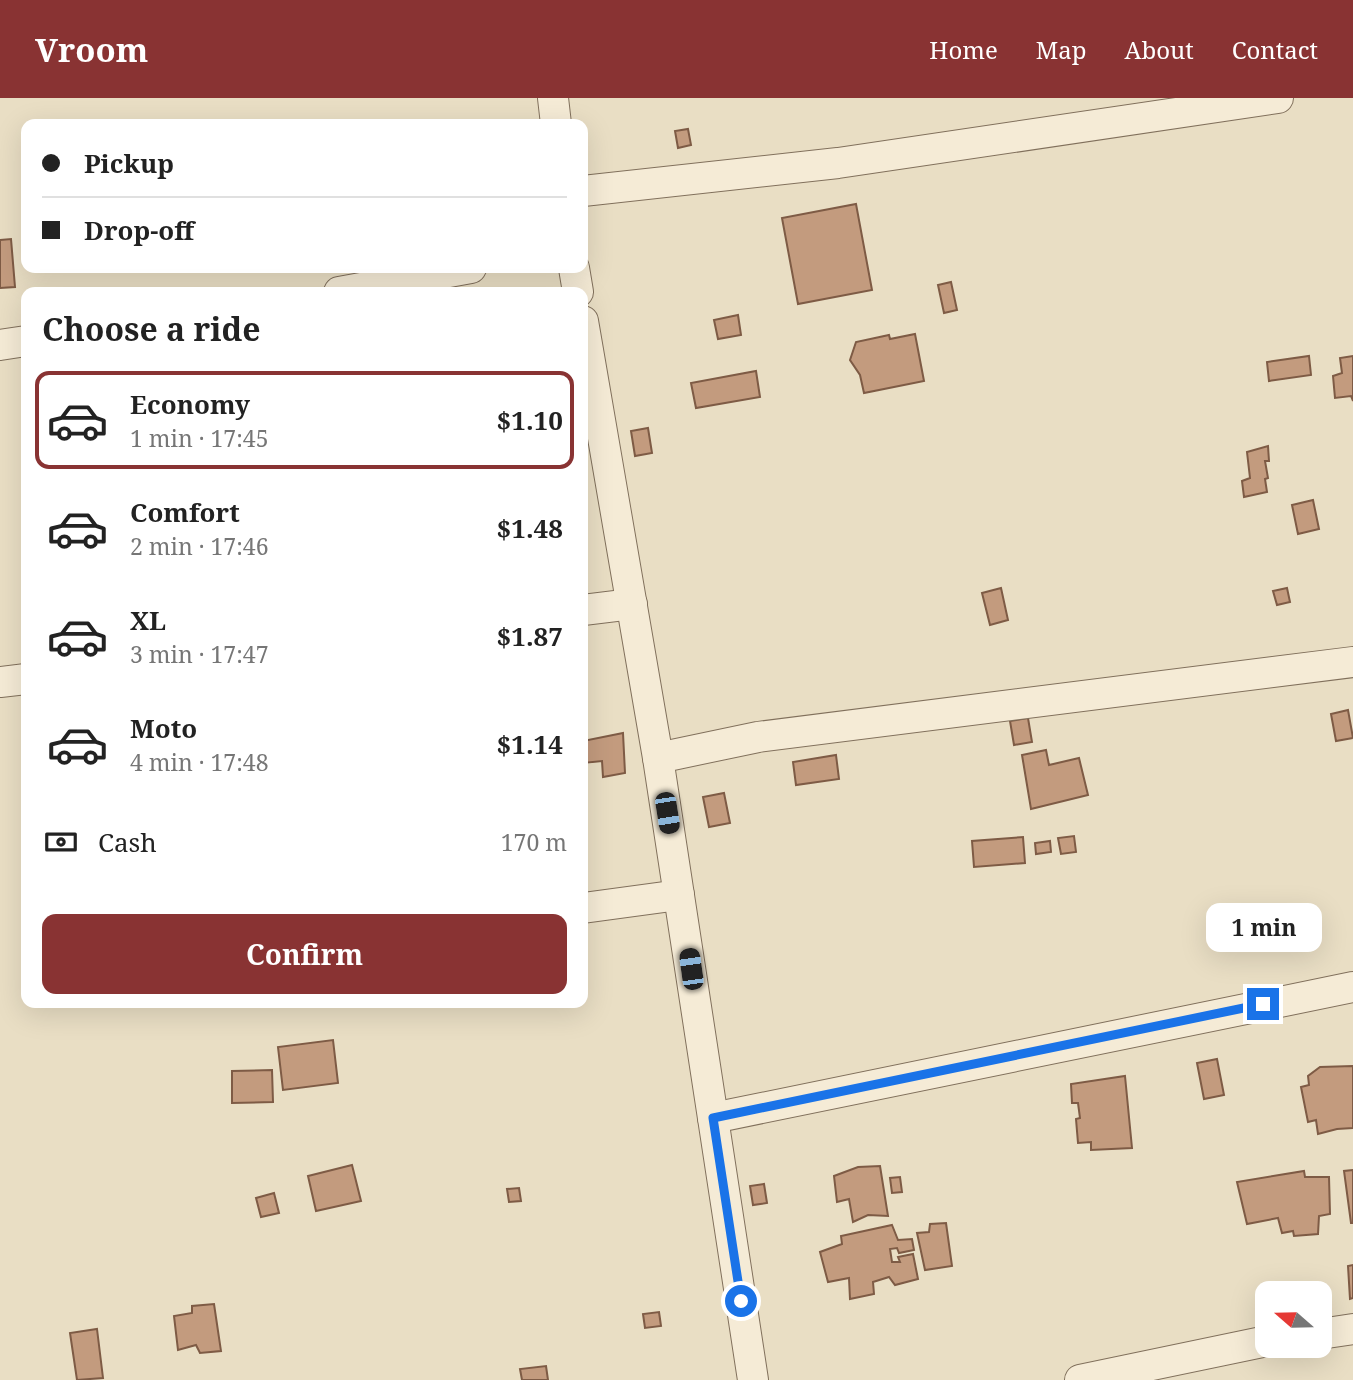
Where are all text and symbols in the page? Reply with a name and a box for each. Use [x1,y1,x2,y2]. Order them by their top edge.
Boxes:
text: Vroom [35,27,148,72]
text: Home [929,33,998,66]
text: Map [1036,33,1087,66]
text: About [1125,33,1194,66]
text: Contact [1232,33,1318,66]
text: Pickup [84,145,174,181]
text: Drop-off [84,212,194,248]
text: Choose a ride [42,307,261,350]
text: Economy [130,386,250,422]
icon: car [46,389,109,452]
text: $1.10 [497,402,563,438]
text: 1 min · 17:45 [130,422,268,454]
text: Comfort [130,494,240,530]
icon: car [46,497,109,560]
text: $1.48 [497,510,563,546]
text: 2 min · 17:46 [130,530,268,562]
text: XL [130,602,166,638]
icon: car [46,605,109,668]
text: $1.87 [497,618,563,654]
text: 3 min · 17:47 [130,638,268,670]
text: Moto [130,710,197,746]
icon: car [46,713,109,776]
text: $1.14 [497,726,563,762]
text: 4 min · 17:48 [130,746,268,778]
car [654,791,681,835]
icon: cash [42,823,80,861]
text: Cash [98,824,157,860]
text: 170 m [501,826,567,858]
callout: 1 min [1205,902,1321,951]
text: 1 min [1231,911,1297,943]
button: Confirm [42,914,567,994]
car [678,947,705,991]
route end [1247,988,1279,1020]
north arrow [1255,1281,1332,1358]
map controls [1255,1281,1332,1358]
route start [725,1285,757,1317]

